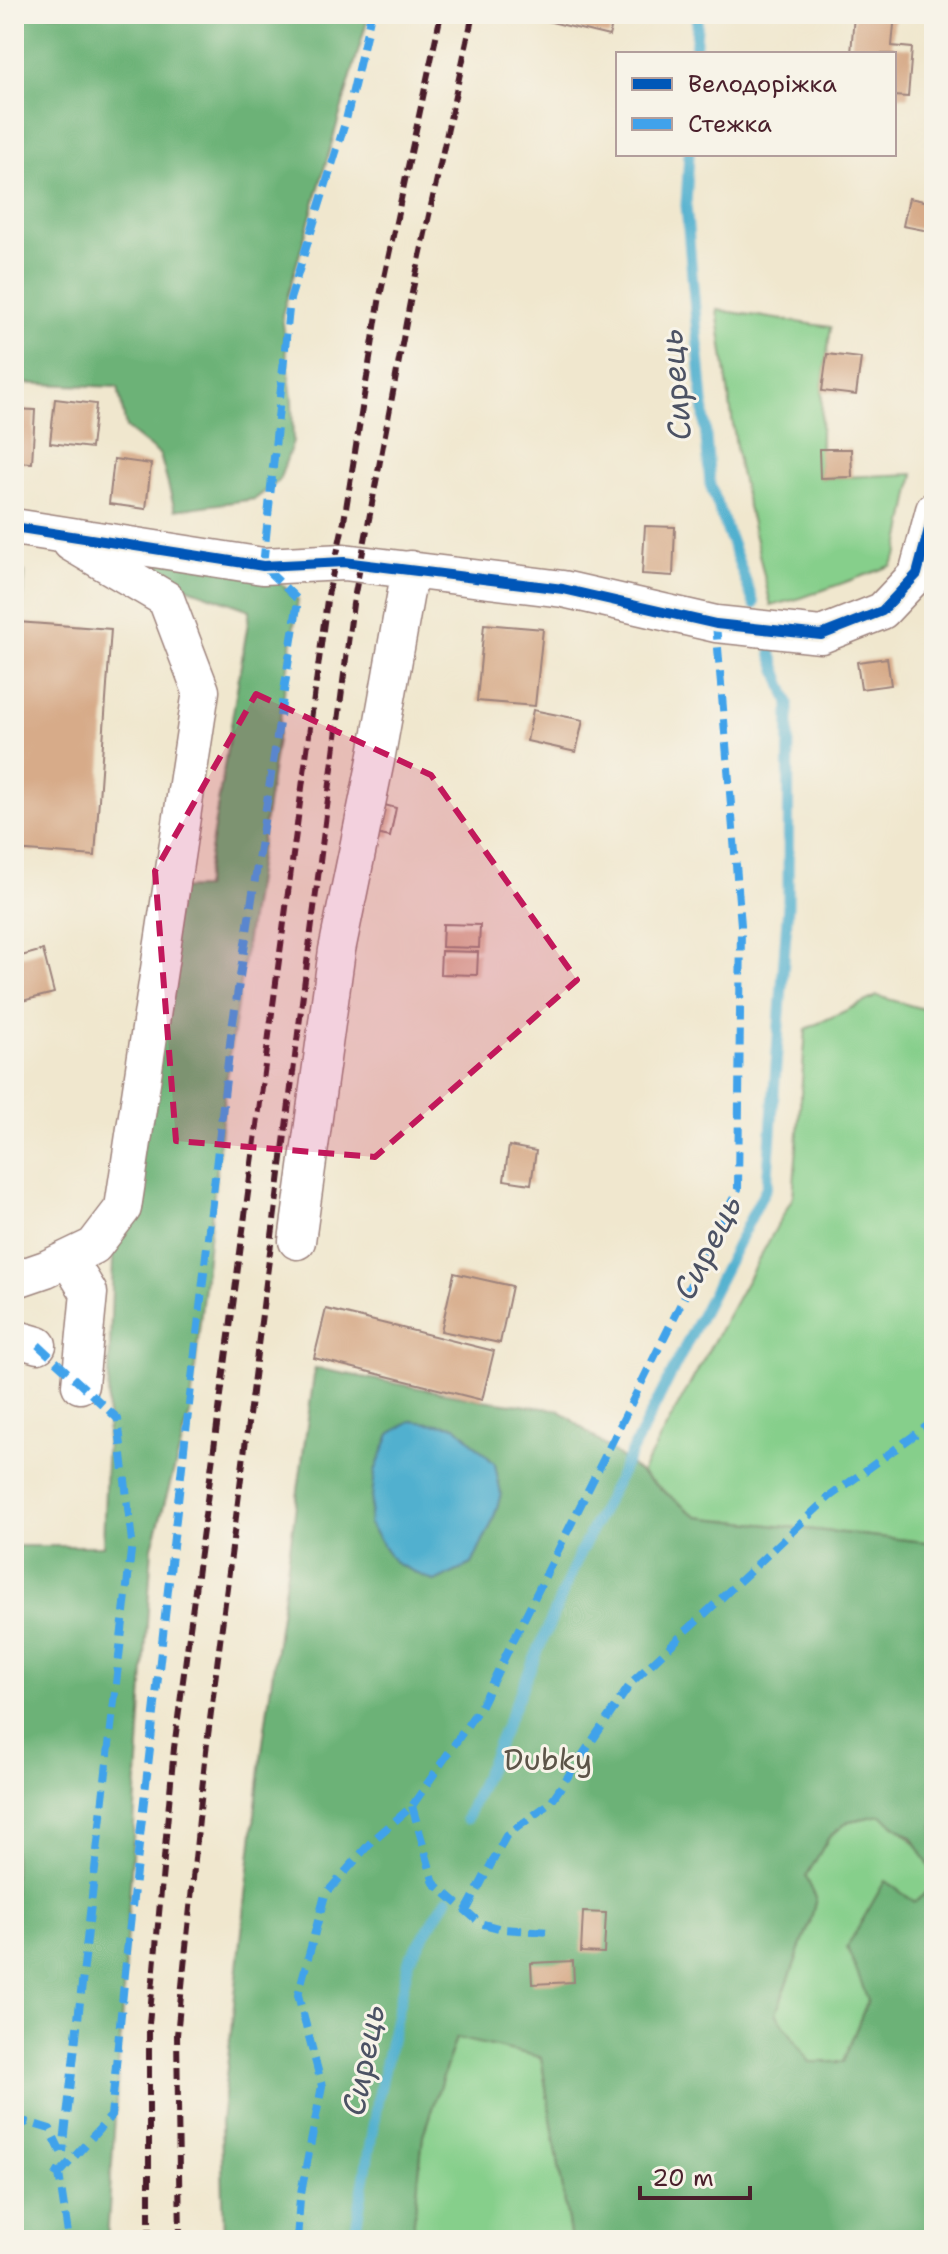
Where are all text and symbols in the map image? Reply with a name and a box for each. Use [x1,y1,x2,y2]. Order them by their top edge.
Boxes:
legend [616,52,896,156]
text: Велодоріжка [688,68,837,100]
text: Стежка [688,108,772,140]
water label: Сирець [649,327,701,443]
water label: Сирець [662,1187,752,1307]
park label: Dubky [504,1739,592,1780]
water label: Сирець [331,2001,395,2119]
scale bar [640,2150,750,2200]
text: 20 m [652,2162,714,2194]

